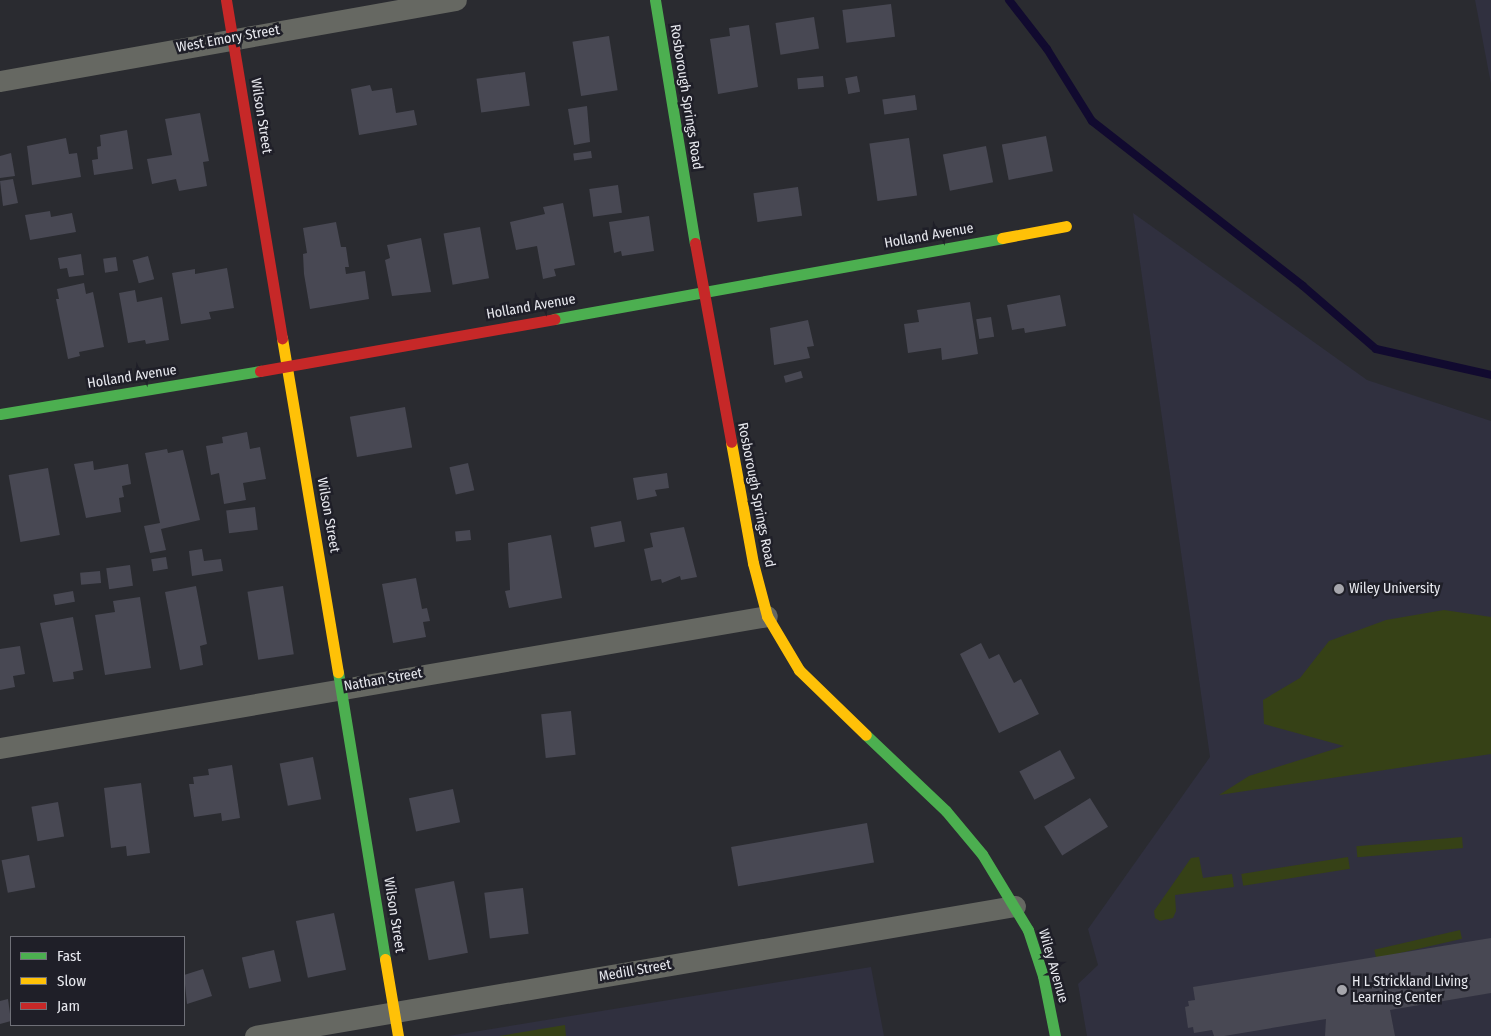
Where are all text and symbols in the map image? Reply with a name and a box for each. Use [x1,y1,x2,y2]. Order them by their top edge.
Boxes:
street label: West Emory Street [175,22,281,56]
street label: Rosborough Springs Road [666,23,706,171]
street label: Wilson Street [247,77,275,155]
street label: Holland Avenue [883,220,975,252]
street label: Holland Avenue [485,291,577,323]
street label: Holland Avenue [86,362,178,392]
street label: Rosborough Springs Road [734,421,778,569]
street label: Wilson Street [313,476,343,554]
place label: Wiley University [1349,581,1440,597]
marker: Wiley University [1333,583,1345,595]
street label: Nathan Street [343,665,423,695]
street label: Wilson Street [380,876,408,954]
street label: Wiley Avenue [1034,927,1072,1005]
legend [10,936,185,1026]
text: Fast [57,947,81,965]
street label: Medill Street [598,956,672,986]
text: Slow [57,972,86,990]
place label: H L Strickland Living Learning Center [1352,974,1468,1006]
marker: H L Strickland Living Learning Center [1336,984,1348,996]
text: Jam [57,997,80,1015]

